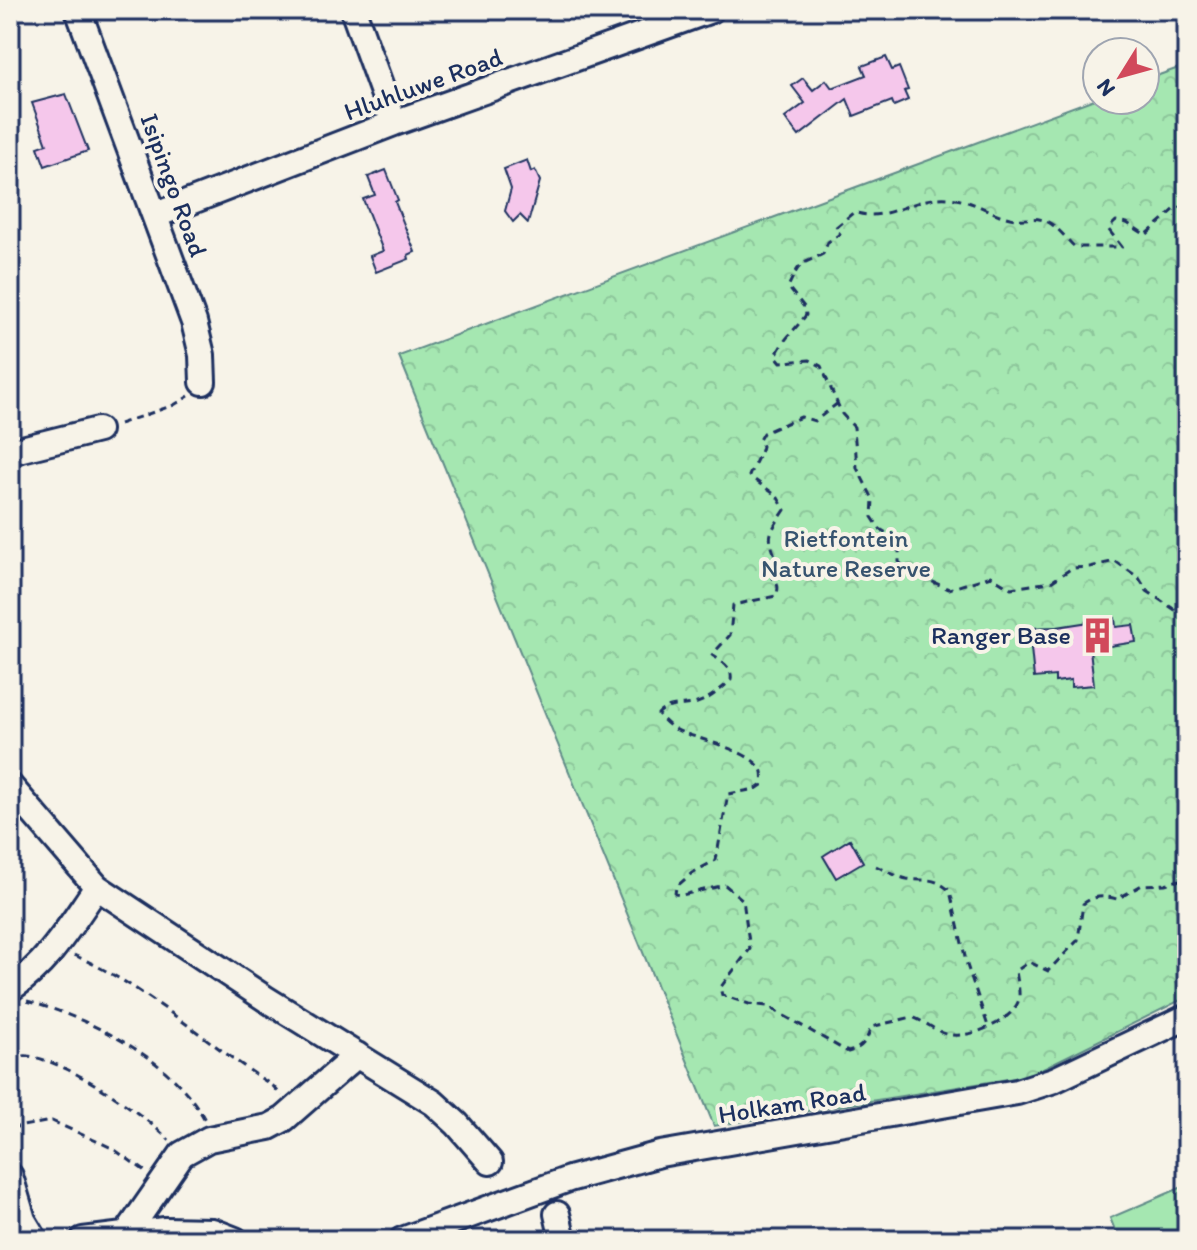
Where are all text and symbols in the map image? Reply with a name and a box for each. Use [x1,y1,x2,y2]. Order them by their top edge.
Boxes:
north arrow [1081,36,1161,116]
street label: Hluhluwe Road [339,41,507,127]
text: N [1090,74,1121,102]
street label: Isipingo Road [133,109,215,261]
park label: Rietfontein Nature Reserve [761,522,931,584]
building icon: Ranger Base [1078,616,1116,654]
place label: Ranger Base [931,619,1071,651]
street label: Holkam Road [716,1075,869,1130]

